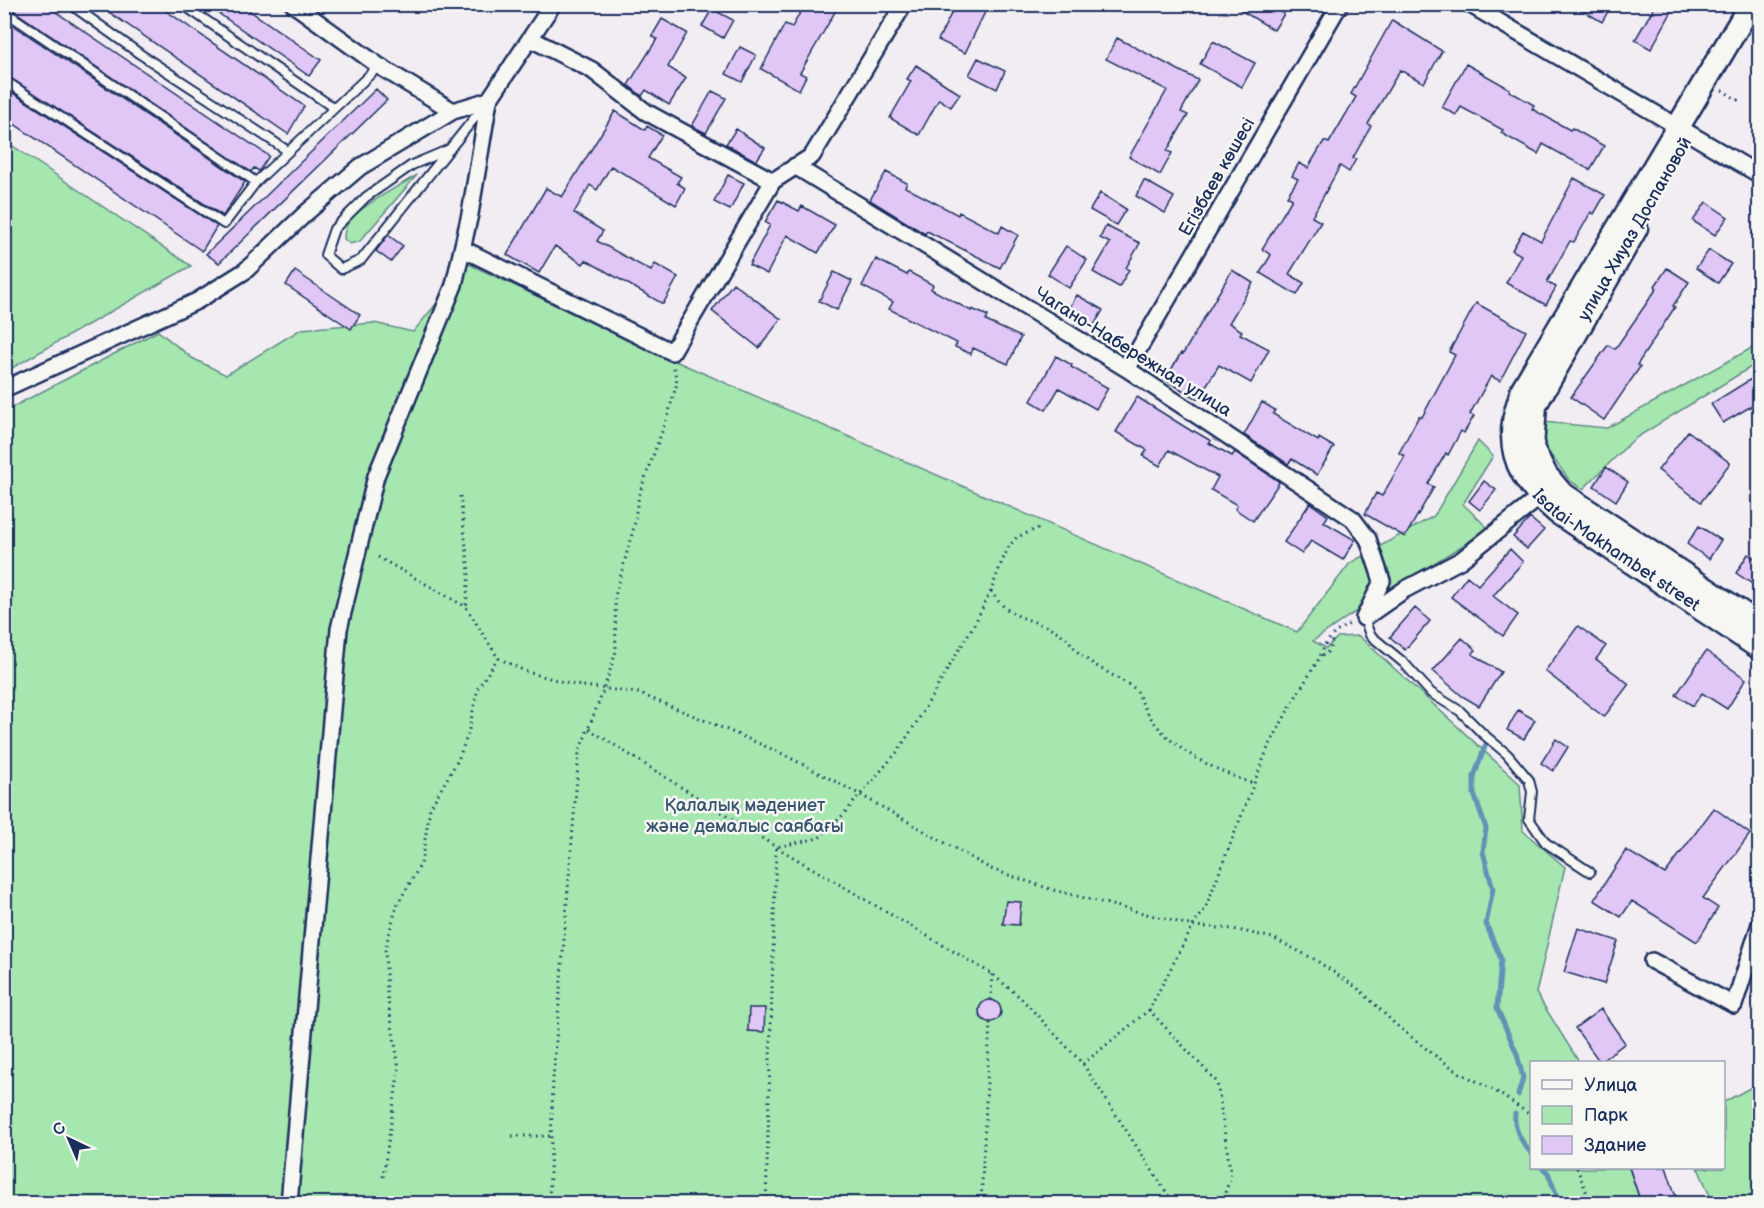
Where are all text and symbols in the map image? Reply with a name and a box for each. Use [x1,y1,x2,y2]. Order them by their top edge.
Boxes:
street label: Егізбаев көшесі [1175,114,1259,240]
street label: улица Хиуаз Доспановой [1574,133,1696,325]
street label: Чагано-Набережная улица [1031,283,1236,422]
street label: Isatai-Makhambet street [1528,485,1704,616]
park label: Қалалық мәдениет және демалыс саябағы [646,795,844,837]
legend [1530,1061,1725,1169]
text: Улица [1584,1075,1638,1096]
text: Парк [1584,1105,1628,1126]
north arrow [39,1109,99,1169]
text: С [49,1119,70,1140]
text: Здание [1584,1135,1646,1156]

